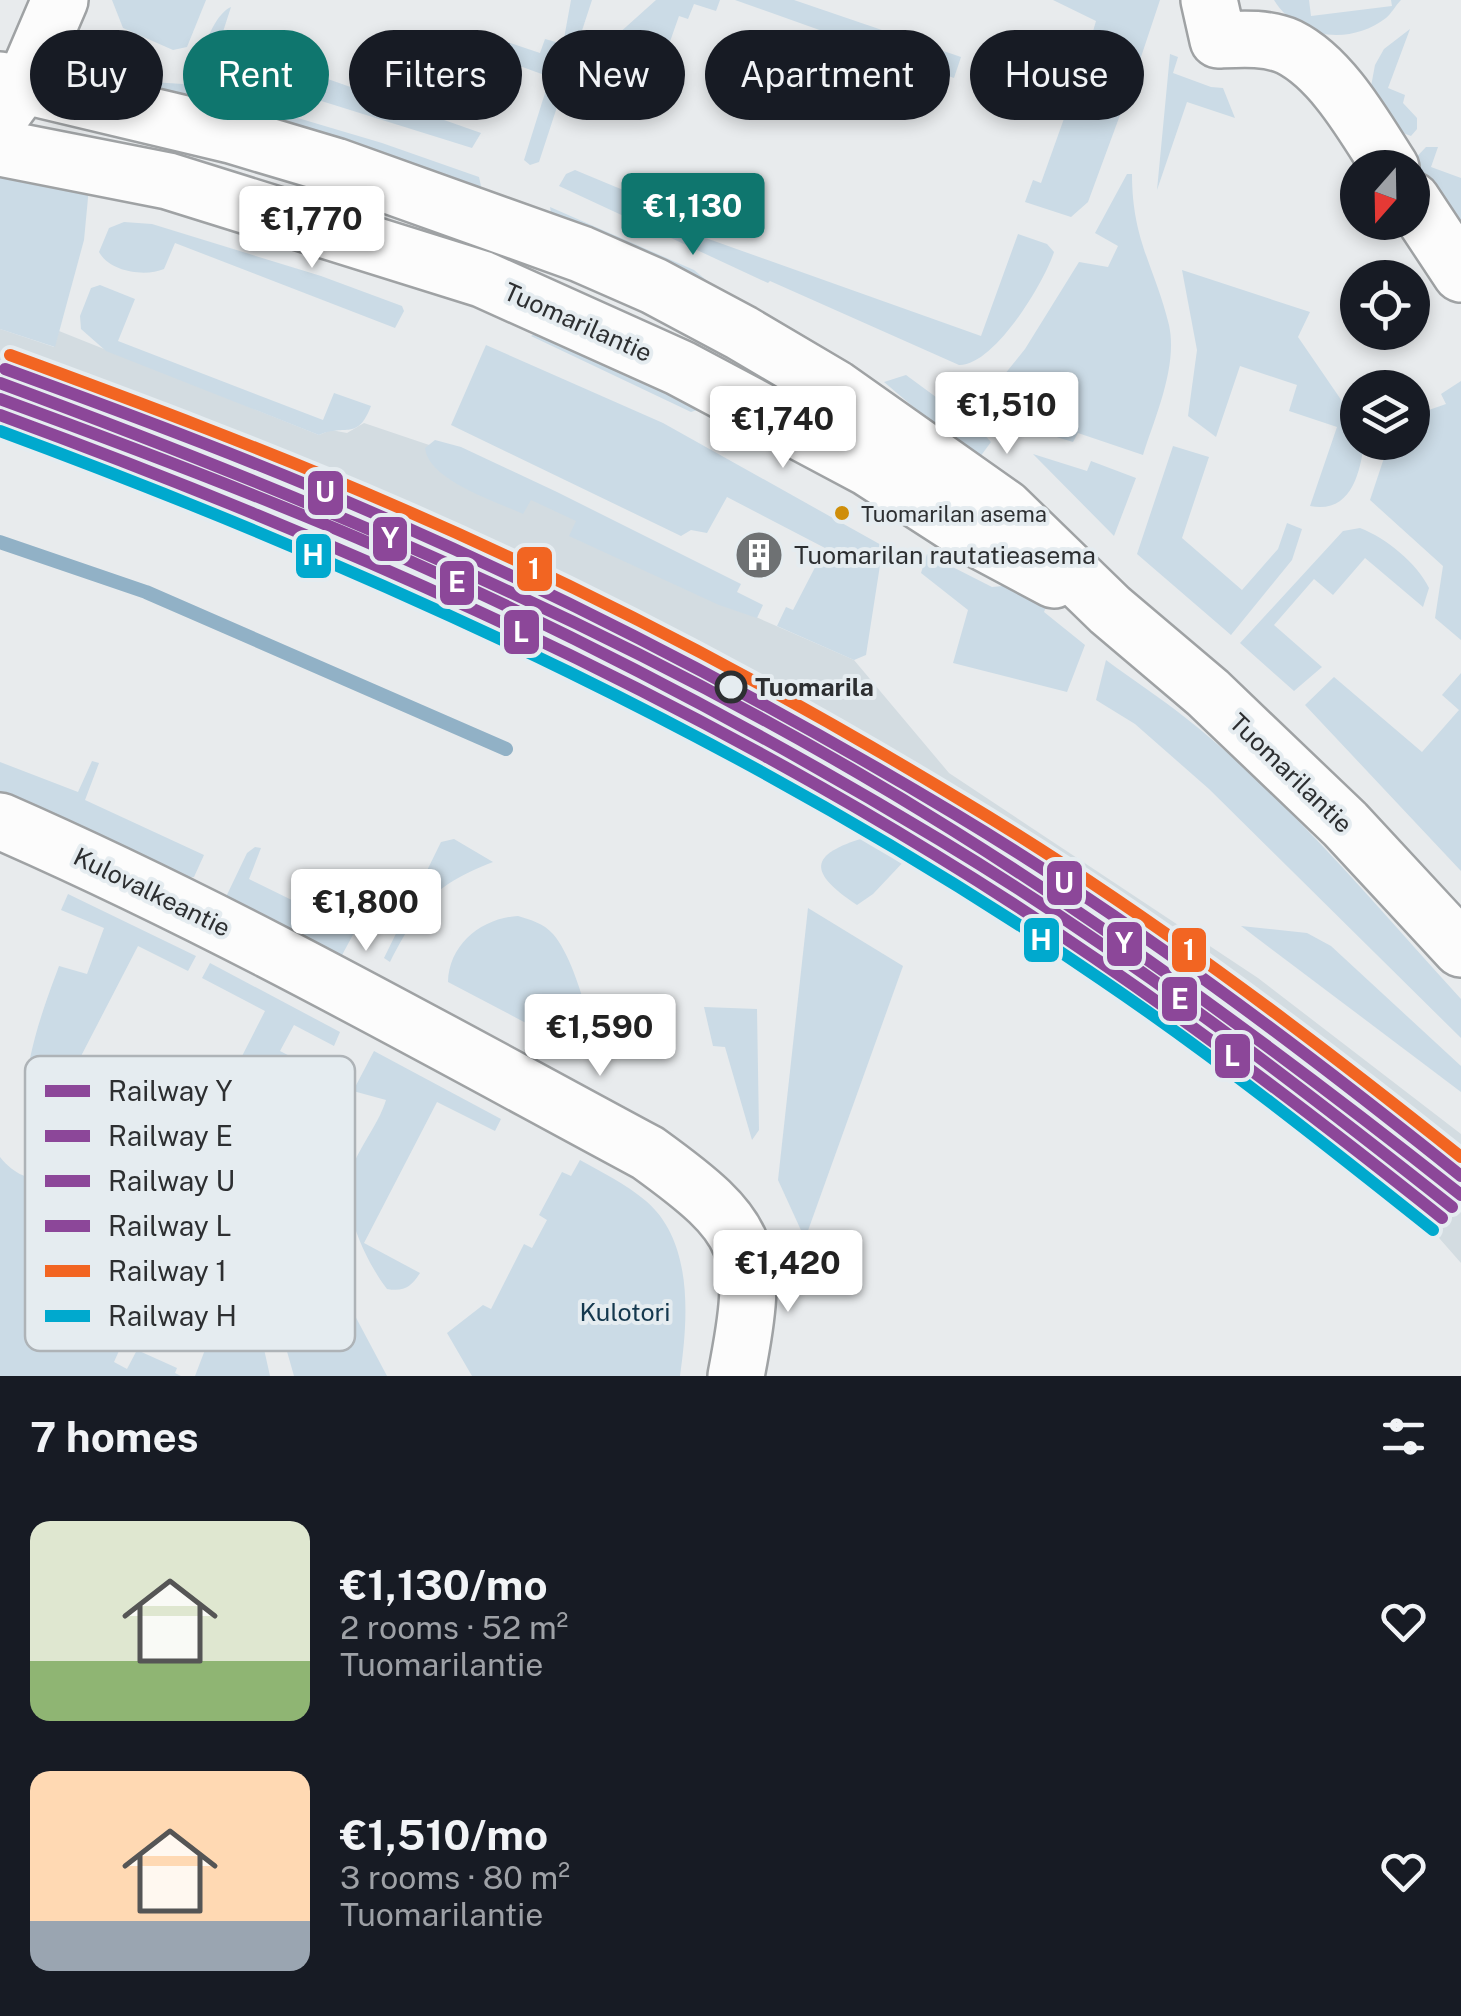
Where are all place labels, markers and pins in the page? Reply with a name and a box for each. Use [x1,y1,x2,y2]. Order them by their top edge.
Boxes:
pin: €1,130 [612,173,774,258]
pin: €1,770 [231,186,393,271]
pin: €1,510 [926,372,1088,457]
pin: €1,740 [702,386,864,471]
place label: Tuomarilan asema [861,501,1047,527]
marker: Tuomarilan asema [832,503,852,523]
building icon: Tuomarilan rautatieasema [733,529,785,581]
place label: Tuomarilan rautatieasema [794,540,1096,570]
marker: Tuomarila [716,672,746,702]
place label: Tuomarila [755,672,874,702]
pin: €1,800 [285,869,447,954]
pin: €1,590 [519,994,681,1079]
pin: €1,420 [707,1230,869,1315]

